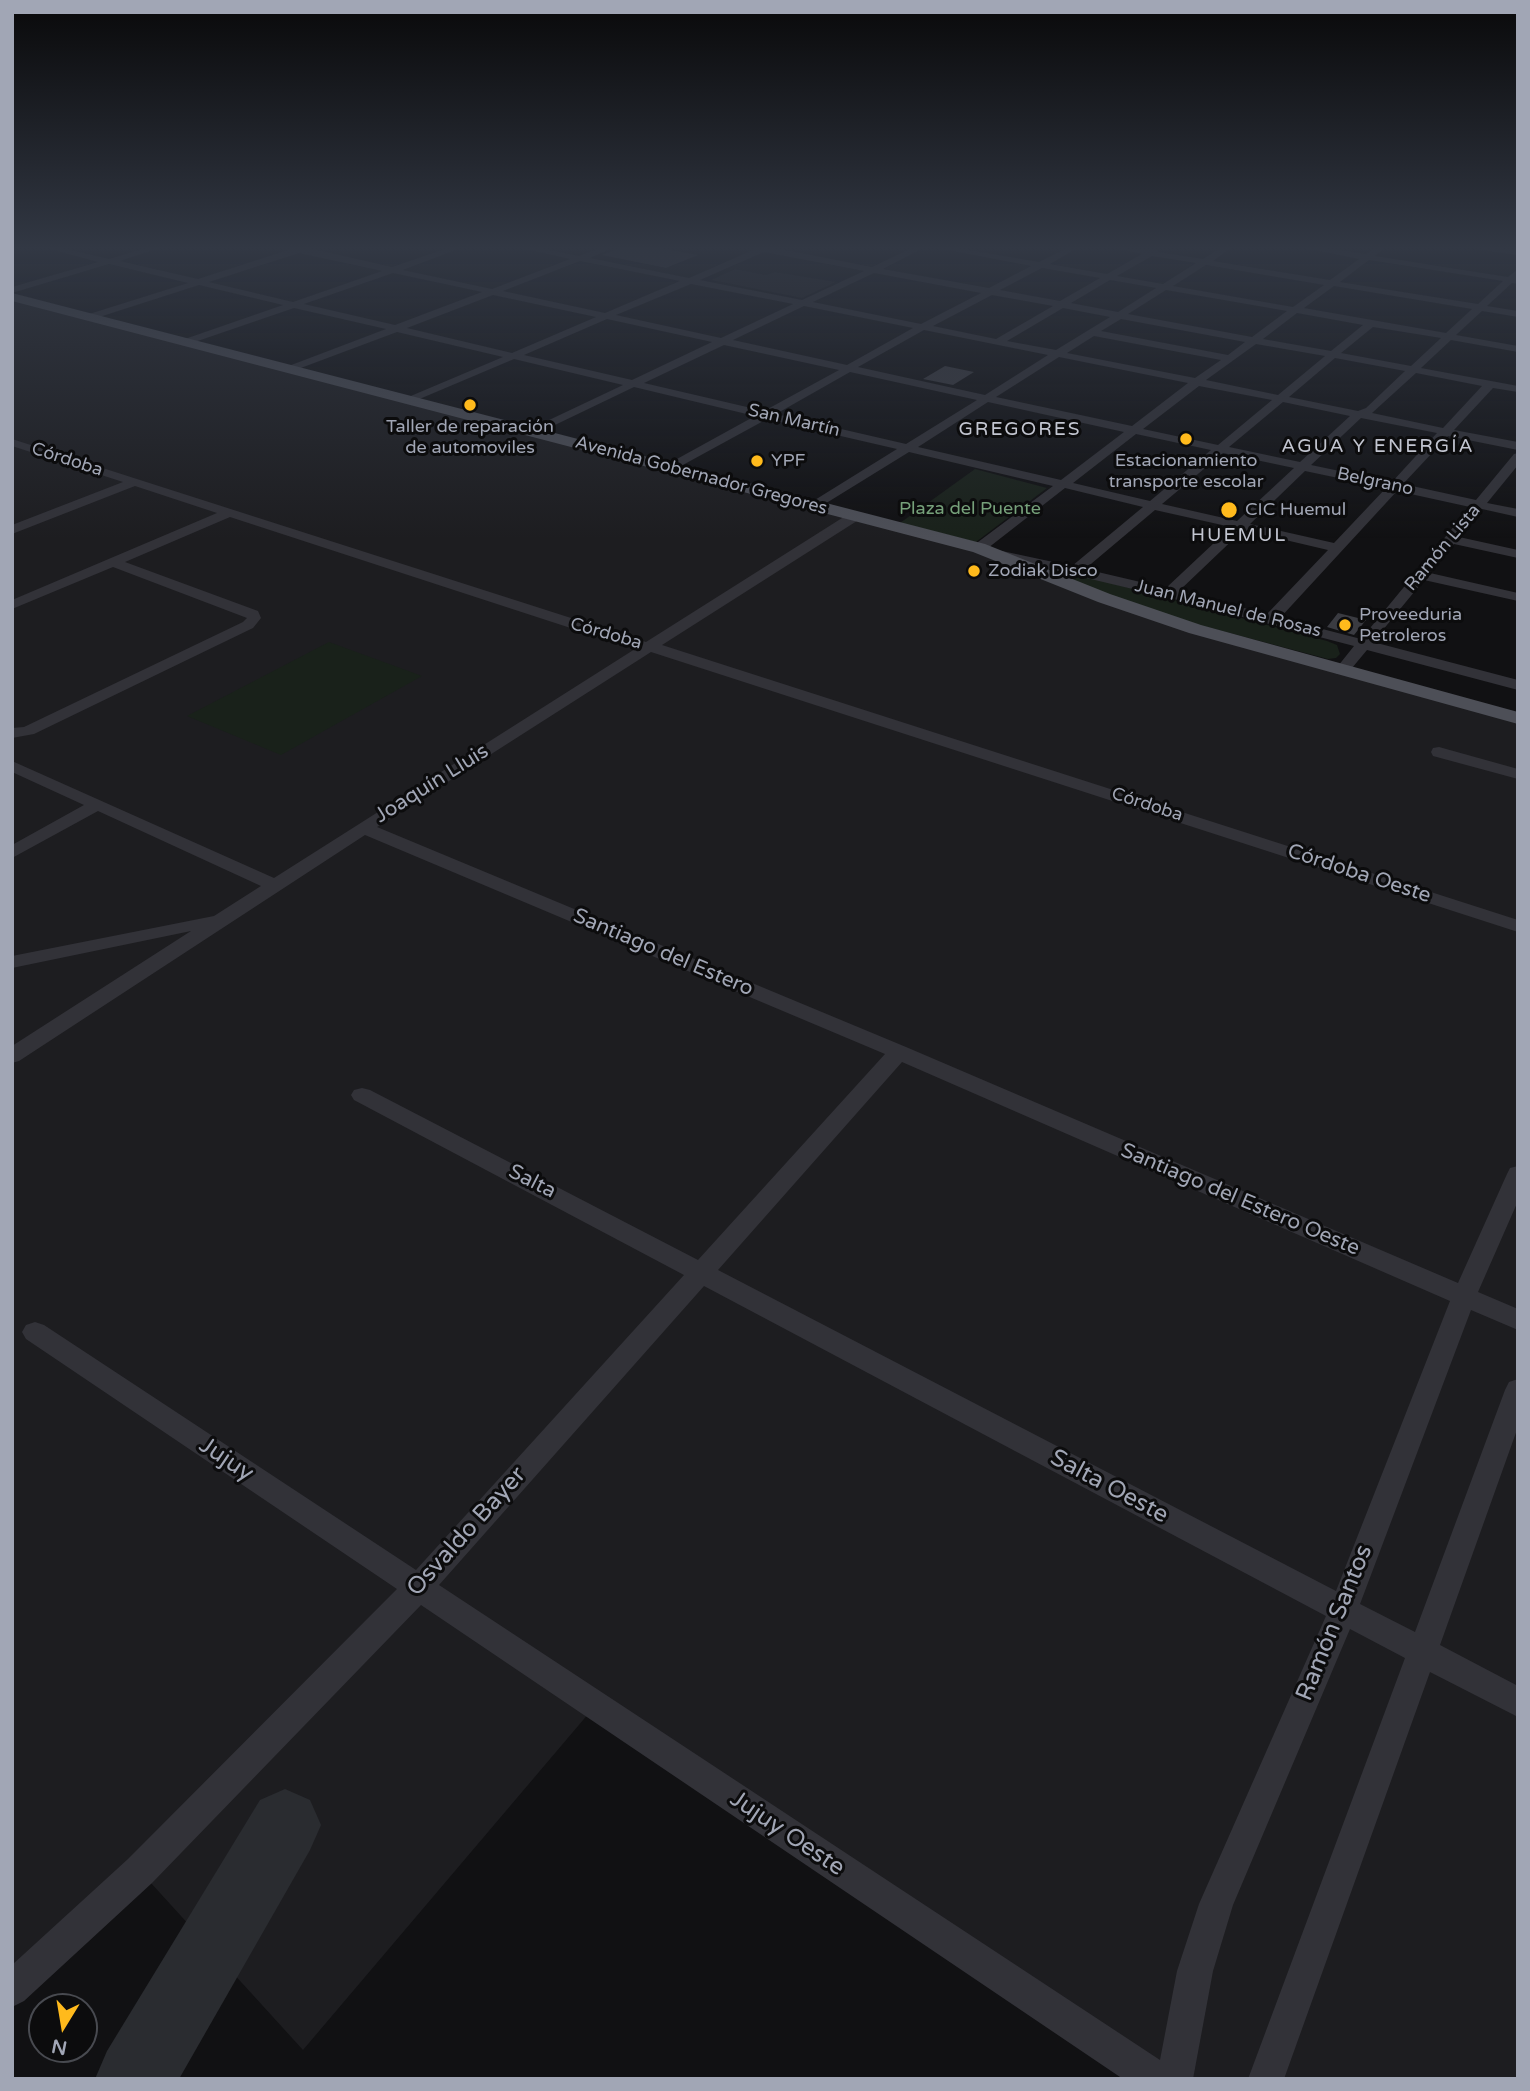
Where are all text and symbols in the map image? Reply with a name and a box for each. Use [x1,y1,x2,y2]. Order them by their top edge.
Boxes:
marker: Taller de reparación de automoviles [462,397,478,413]
street label: San Martín [746,400,842,442]
place label: Taller de reparación de automoviles [386,416,554,458]
district label: GREGORES [959,419,1081,441]
marker: Estacionamiento transporte escolar [1178,431,1194,447]
street label: Avenida Gobernador Gregores [573,432,829,520]
district label: AGUA Y ENERGÍA [1283,436,1473,458]
street label: Córdoba [29,438,105,482]
place label: YPF [771,450,806,472]
place label: Estacionamiento transporte escolar [1108,450,1264,492]
marker: YPF [749,453,765,469]
street label: Belgrano [1335,463,1415,501]
park label: Plaza del Puente [899,498,1041,520]
place label: CIC Huemul [1245,499,1346,521]
marker: CIC Huemul [1219,500,1239,520]
street label: Ramón Lista [1401,500,1485,596]
district label: HUEMUL [1191,525,1287,547]
place label: Zodiak Disco [988,560,1098,582]
marker: Zodiak Disco [966,563,982,579]
street label: Juan Manuel de Rosas [1133,575,1323,643]
place label: Proveeduria Petroleros [1359,604,1462,646]
street label: Córdoba [568,613,644,655]
marker: Proveeduria Petroleros [1337,617,1353,633]
street label: Joaquín Lluis [370,739,494,829]
street label: Córdoba [1109,783,1185,827]
street label: Córdoba Oeste [1284,839,1434,909]
street label: Santiago del Estero [569,904,757,1002]
street label: Santiago del Estero Oeste [1117,1138,1363,1262]
street label: Salta [504,1159,560,1205]
street label: Jujuy [193,1431,259,1489]
street label: Salta Oeste [1045,1444,1173,1530]
street label: Osvaldo Bayer [401,1461,533,1603]
street label: Ramón Santos [1291,1541,1379,1705]
street label: Jujuy Oeste [724,1785,850,1883]
north arrow [28,1993,98,2063]
text: N [50,2034,69,2059]

